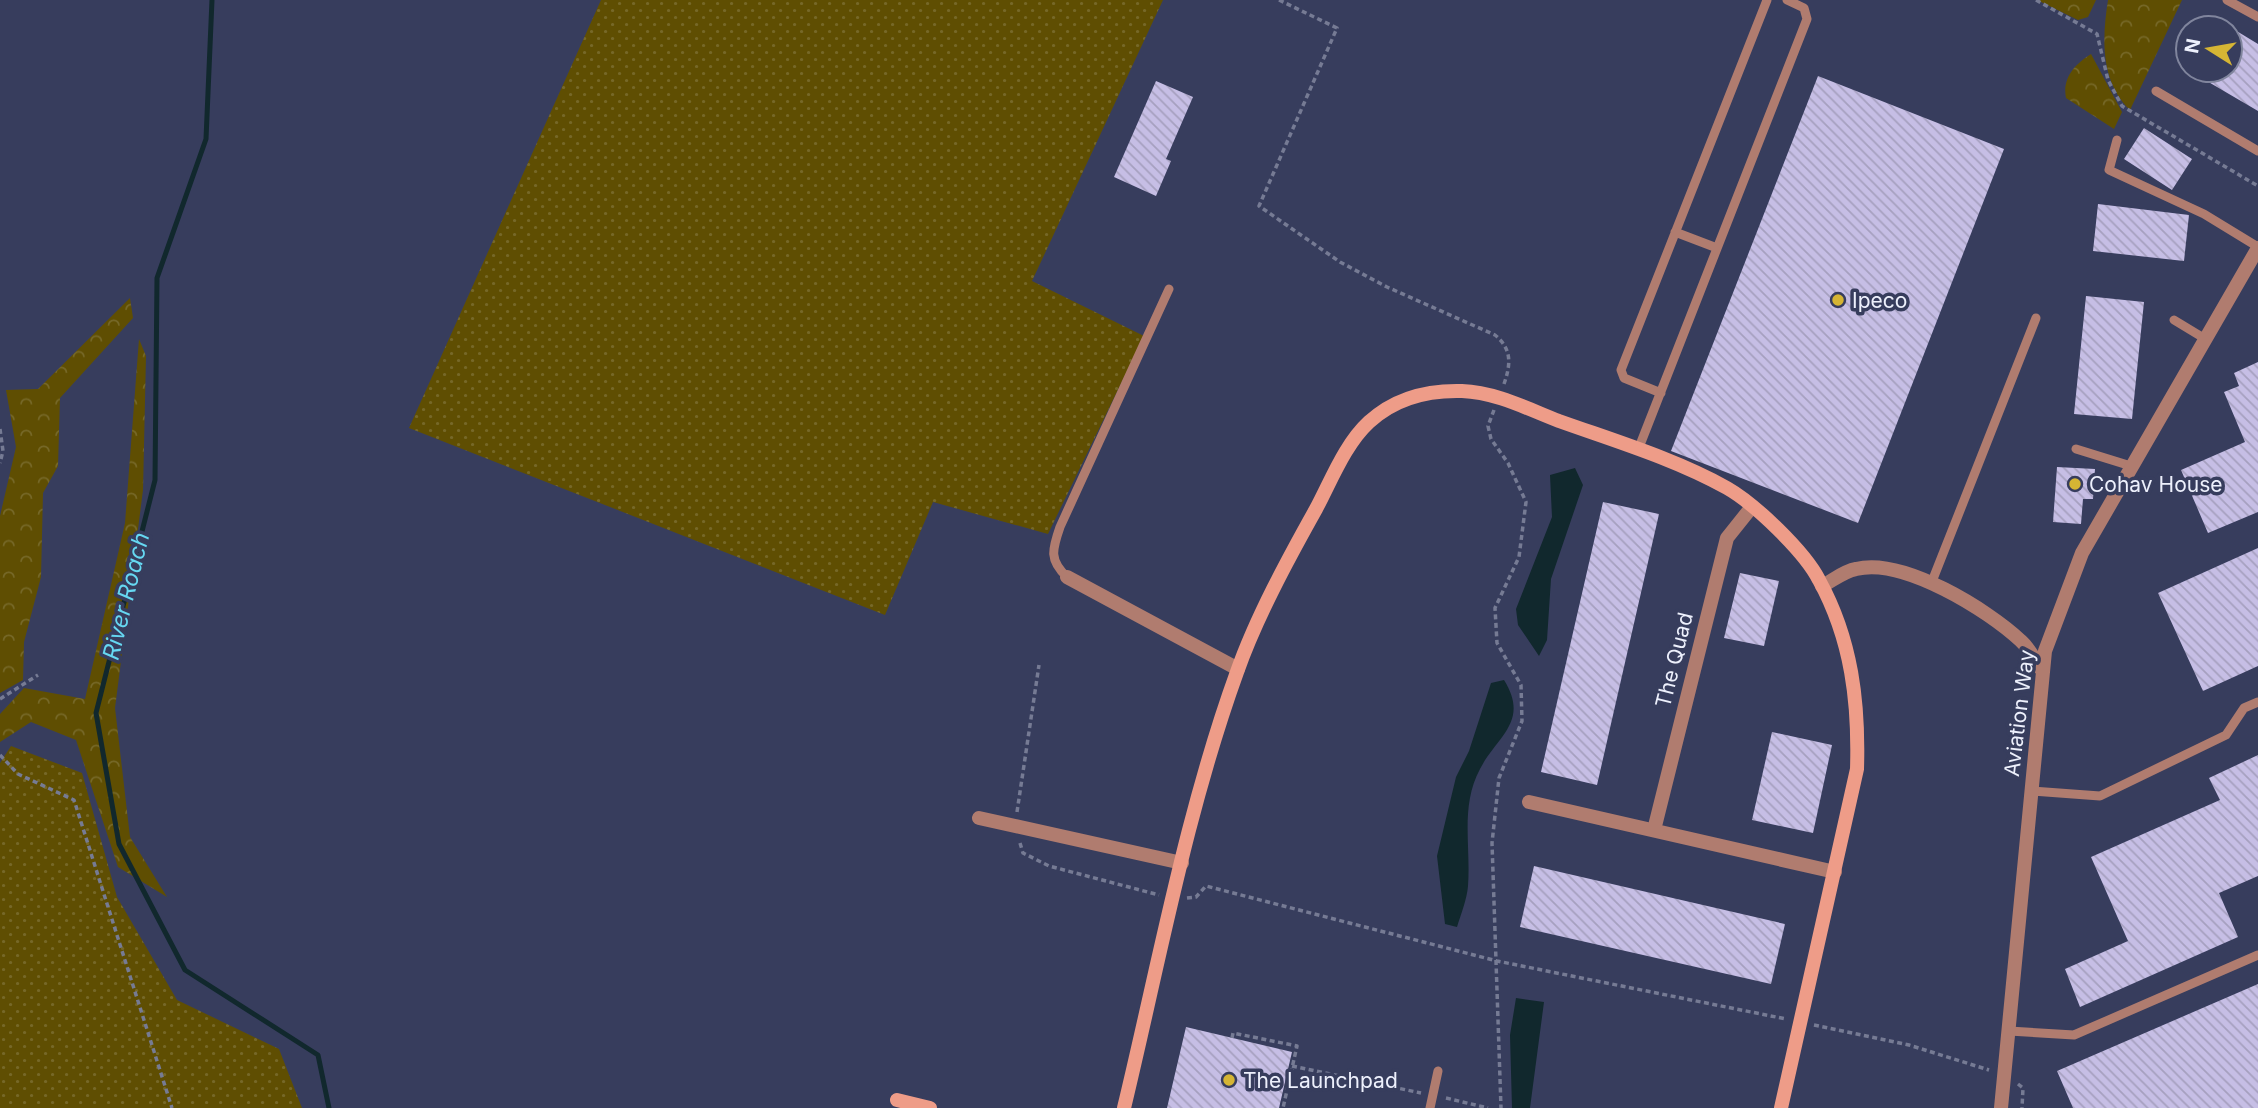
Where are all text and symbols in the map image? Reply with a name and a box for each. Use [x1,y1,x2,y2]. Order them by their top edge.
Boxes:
north arrow [2174,14,2244,84]
text: N [2180,37,2205,55]
place label: Ipeco [1852,288,1907,313]
marker: Ipeco [1830,292,1846,308]
place label: Cohav House [2089,472,2223,497]
marker: Cohav House [2067,476,2083,492]
water label: River Roach [97,529,155,663]
street label: The Quad [1650,610,1698,710]
street label: Aviation Way [1999,648,2039,778]
place label: The Launchpad [1243,1068,1398,1093]
marker: The Launchpad [1221,1072,1237,1088]

